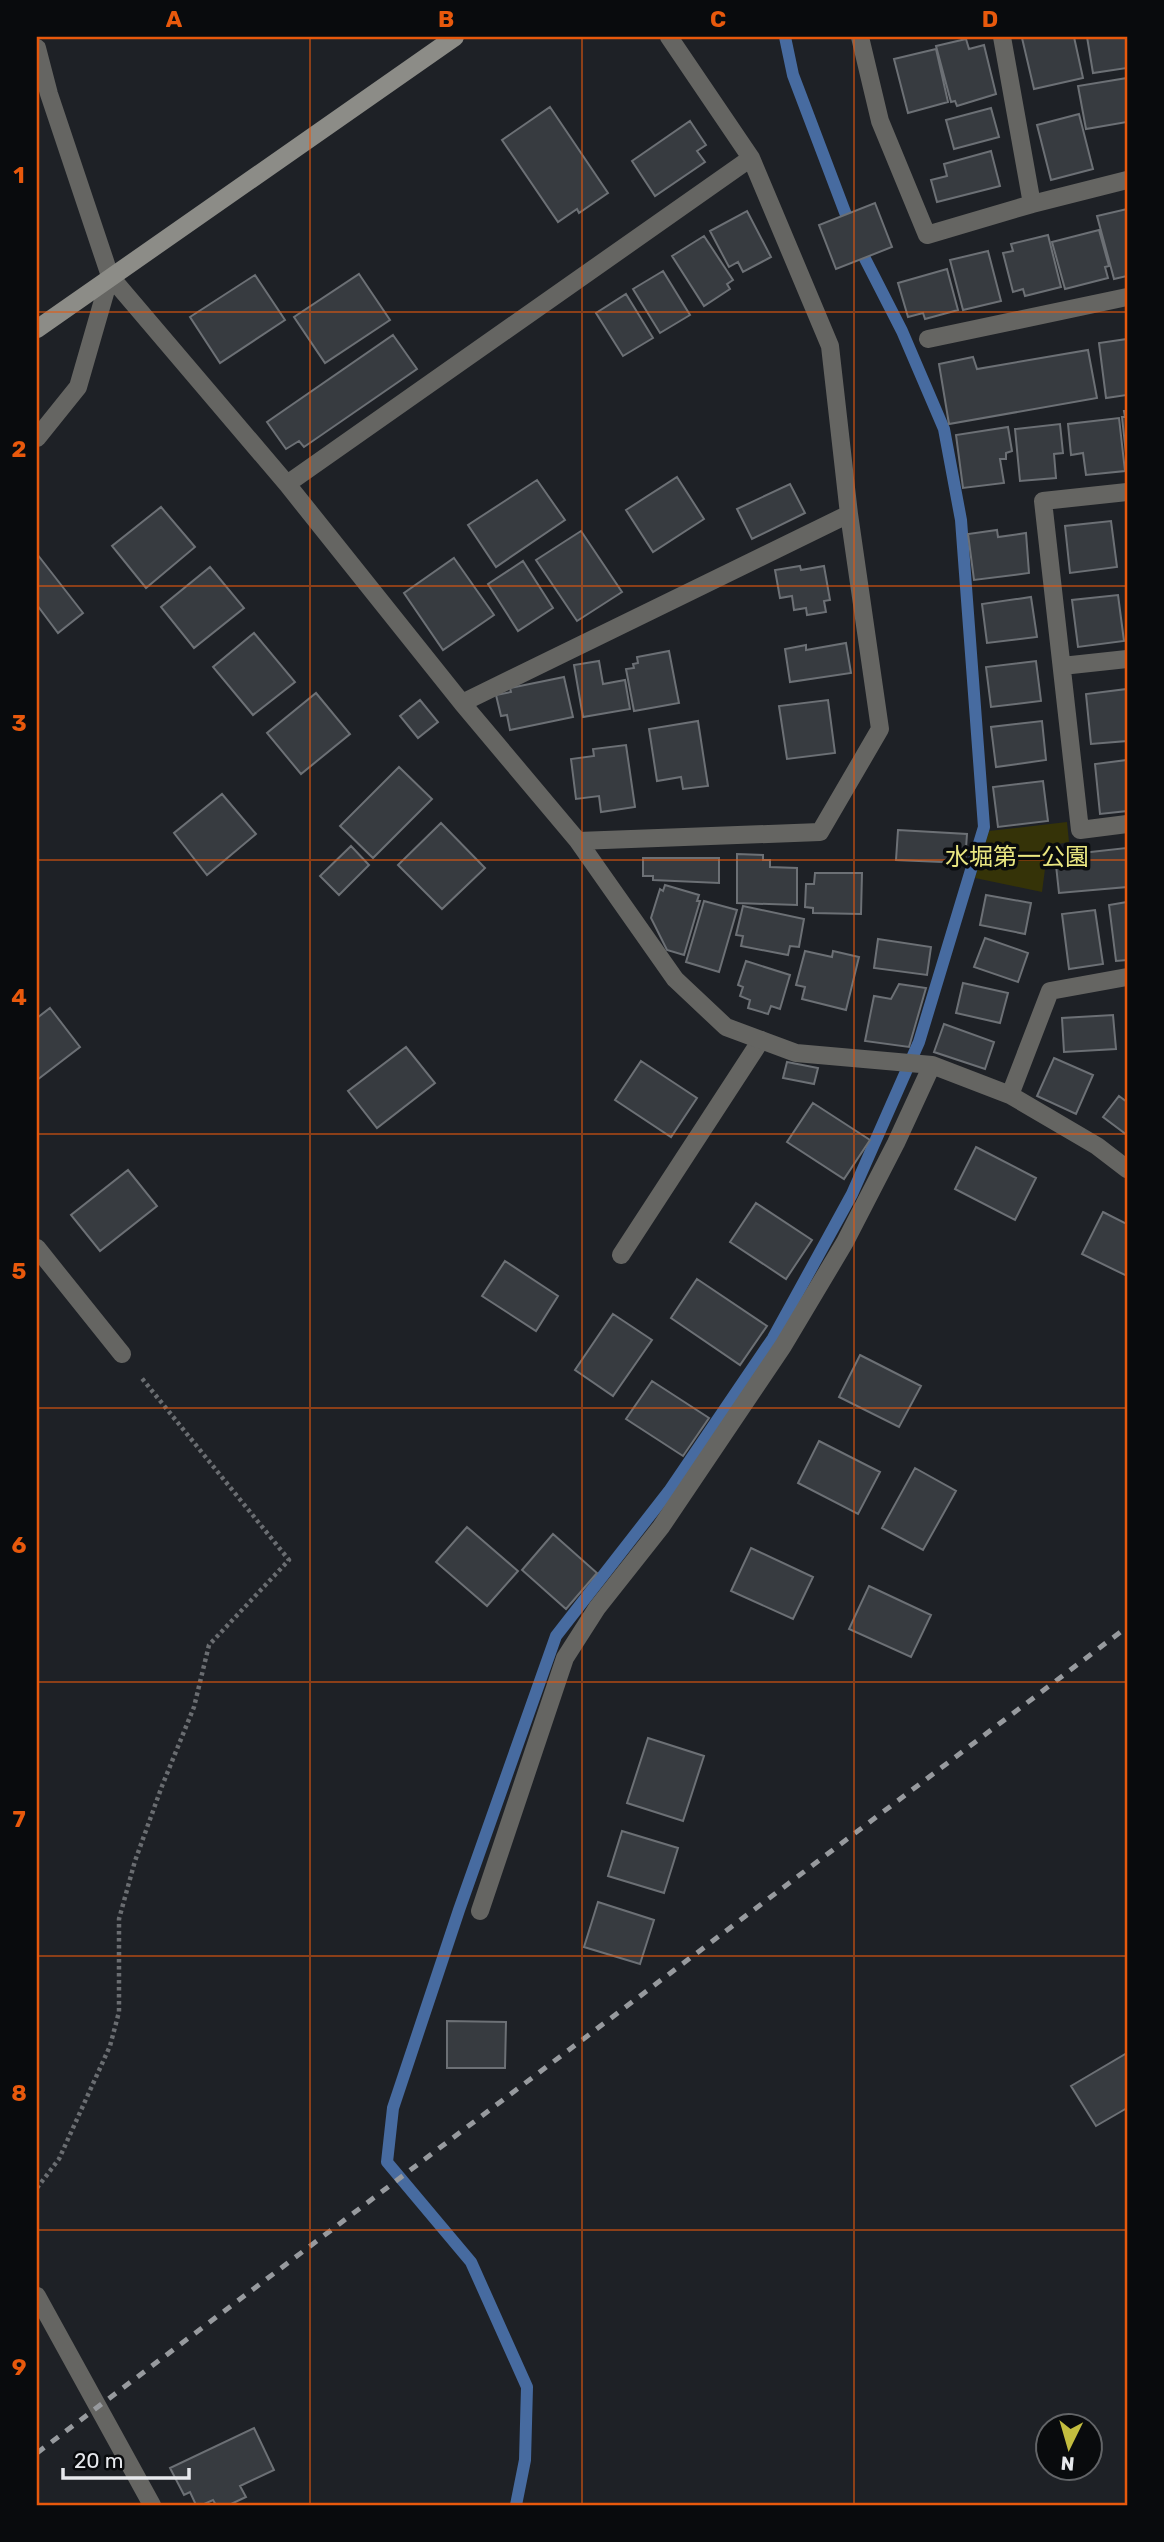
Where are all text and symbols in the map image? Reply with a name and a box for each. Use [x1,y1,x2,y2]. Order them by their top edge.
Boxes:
text: A [166,5,183,33]
text: B [438,5,454,33]
text: C [710,5,726,33]
text: D [982,5,998,33]
text: 1 [13,161,25,189]
text: 2 [12,435,26,463]
text: 3 [11,709,27,737]
park label: 水堀第一公園 [945,843,1089,871]
text: 4 [11,983,27,1011]
text: 5 [12,1257,27,1285]
text: 6 [12,1531,27,1559]
text: 7 [12,1805,26,1833]
text: 8 [11,2079,27,2107]
text: 9 [12,2353,26,2381]
north arrow [1034,2412,1104,2482]
scale bar [63,2437,189,2481]
text: 20 m [74,2448,123,2473]
text: N [1060,2451,1075,2475]

